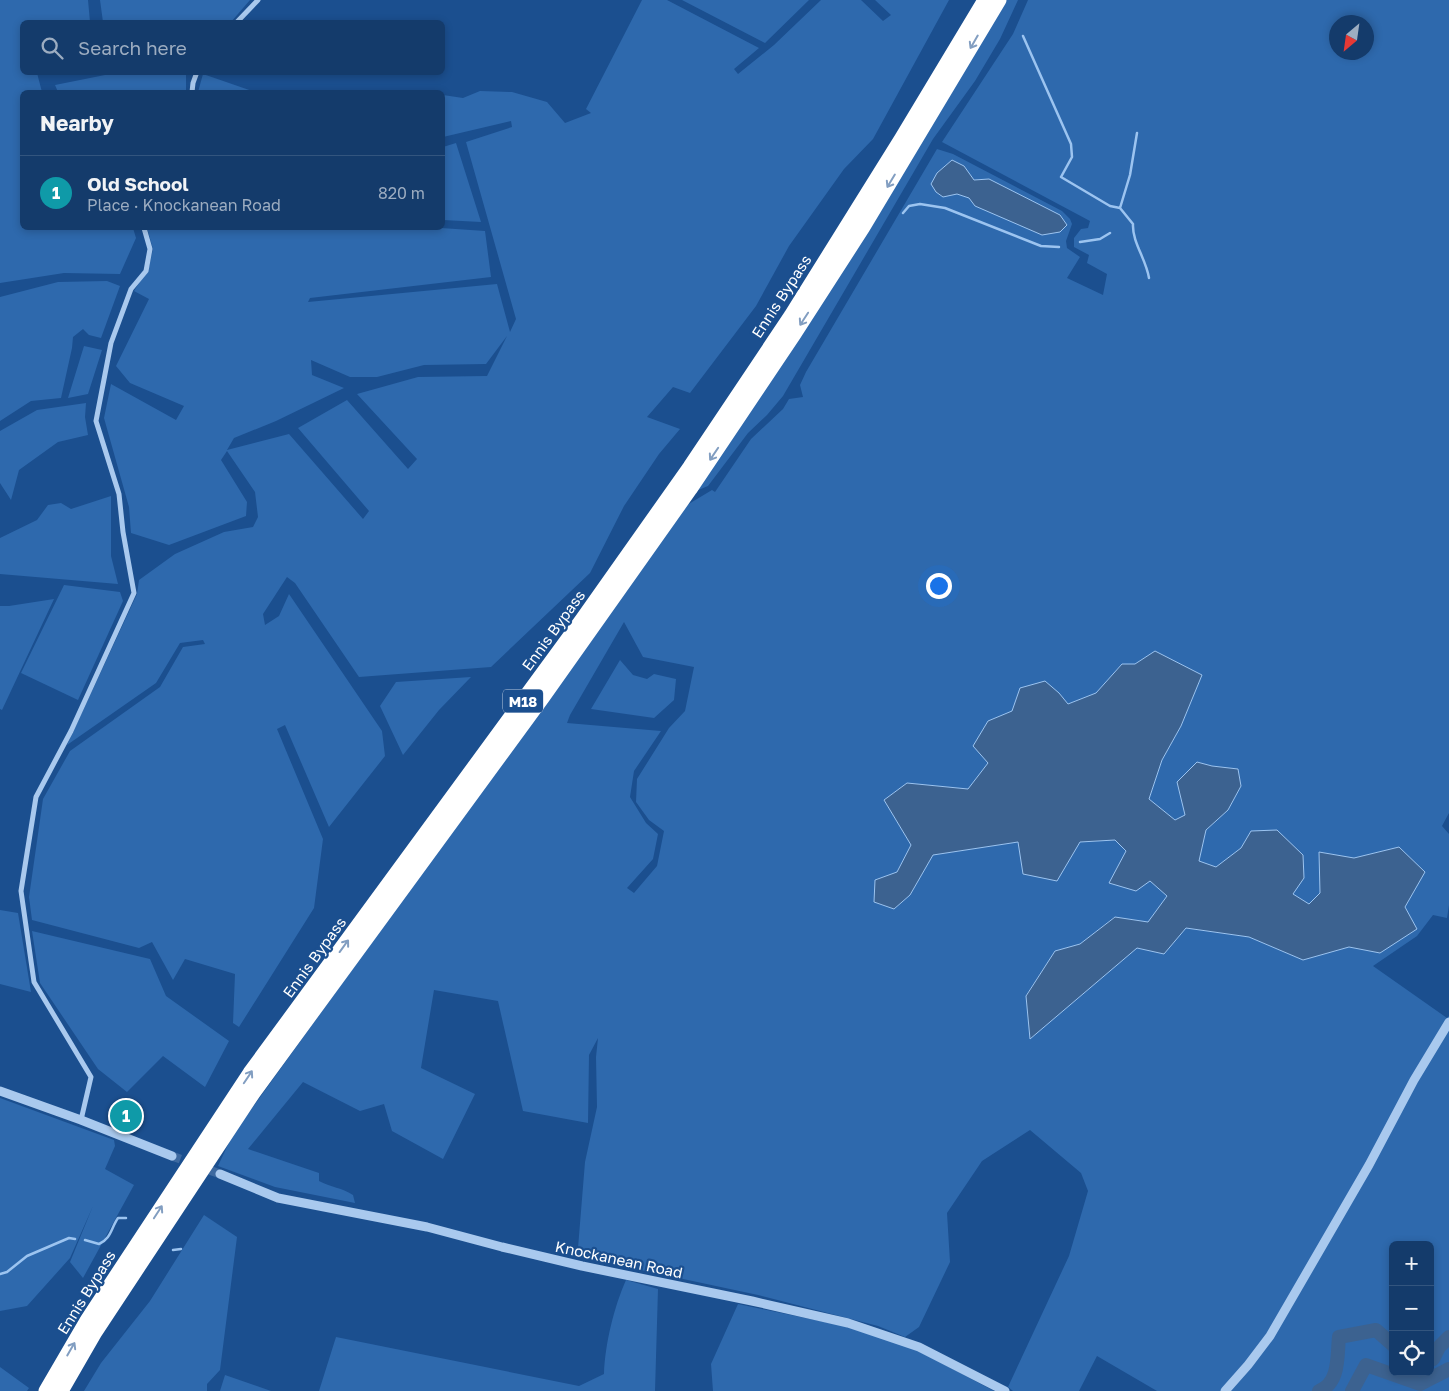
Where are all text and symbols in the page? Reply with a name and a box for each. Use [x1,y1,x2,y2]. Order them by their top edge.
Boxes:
north arrow [1329,15,1374,60]
search box [20,20,445,75]
icon: search [38,34,66,62]
one-way arrow [969,35,979,49]
text: Search here [78,36,187,59]
text: Nearby [40,110,114,136]
text: Old School [87,172,189,195]
one-way arrow [885,174,895,188]
text: 1 [52,183,60,203]
text: 820 m [378,183,425,203]
text: Place · Knockanean Road [87,195,281,215]
street label: Ennis Bypass [748,251,815,341]
one-way arrow [799,311,809,325]
one-way arrow [709,447,719,461]
your location [926,573,952,599]
street label: Ennis Bypass [518,586,588,674]
road number: M18 [503,689,543,712]
street label: Ennis Bypass [279,913,349,1001]
one-way arrow [339,939,349,953]
one-way arrow [243,1070,253,1084]
pin: 1 [110,1097,142,1135]
one-way arrow [154,1206,164,1220]
street label: Knockanean Road [554,1237,684,1281]
map controls [1389,1241,1434,1376]
button: + [1389,1241,1434,1286]
street label: Ennis Bypass [53,1247,119,1337]
button: − [1389,1286,1434,1331]
button: locate [1389,1331,1434,1376]
one-way arrow [66,1342,76,1357]

